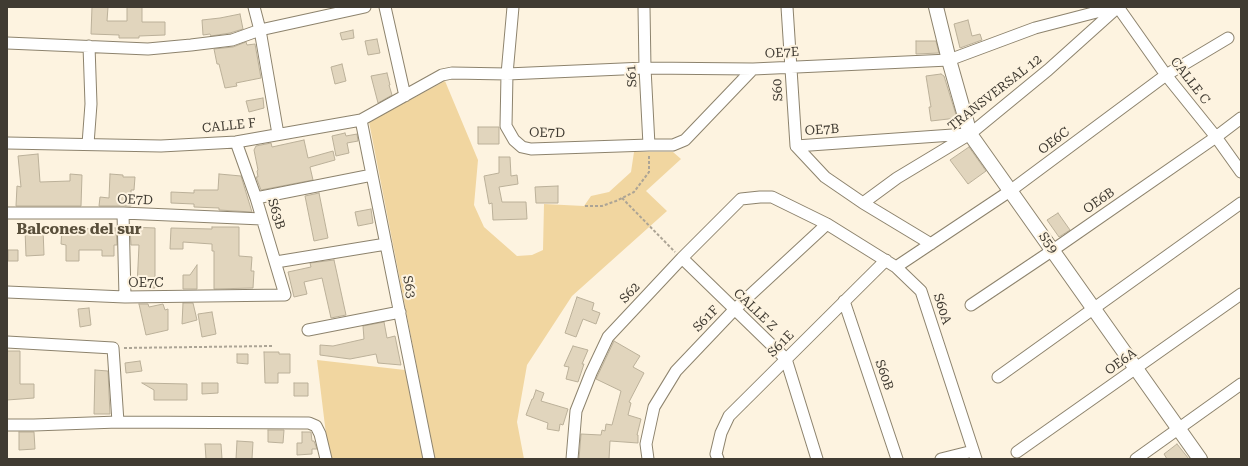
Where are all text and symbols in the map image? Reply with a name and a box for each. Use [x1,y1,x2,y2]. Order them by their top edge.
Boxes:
street label: OE7E [764,44,800,62]
street label: TRANSVERSAL 12 [945,52,1045,134]
street label: CALLE C [1167,54,1213,108]
street label: S61 [624,64,640,88]
street label: S60 [769,78,787,102]
street label: CALLE F [201,115,257,137]
street label: OE7B [804,121,840,139]
street label: OE6C [1035,124,1073,158]
street label: OE7D [529,125,565,141]
street label: OE6B [1080,185,1118,217]
street label: OE7D [117,192,153,208]
street label: S63B [264,197,288,231]
district label: Balcones del sur [17,221,141,239]
street label: S59 [1035,229,1061,257]
street label: S63 [399,274,419,300]
street label: OE7C [128,275,164,291]
street label: S62 [617,279,643,307]
street label: CALLE Z [730,286,780,334]
street label: S60A [930,291,954,327]
street label: S61F [690,303,722,335]
street label: S61E [765,328,797,360]
street label: OE6A [1102,346,1140,378]
street label: S60B [872,358,896,392]

